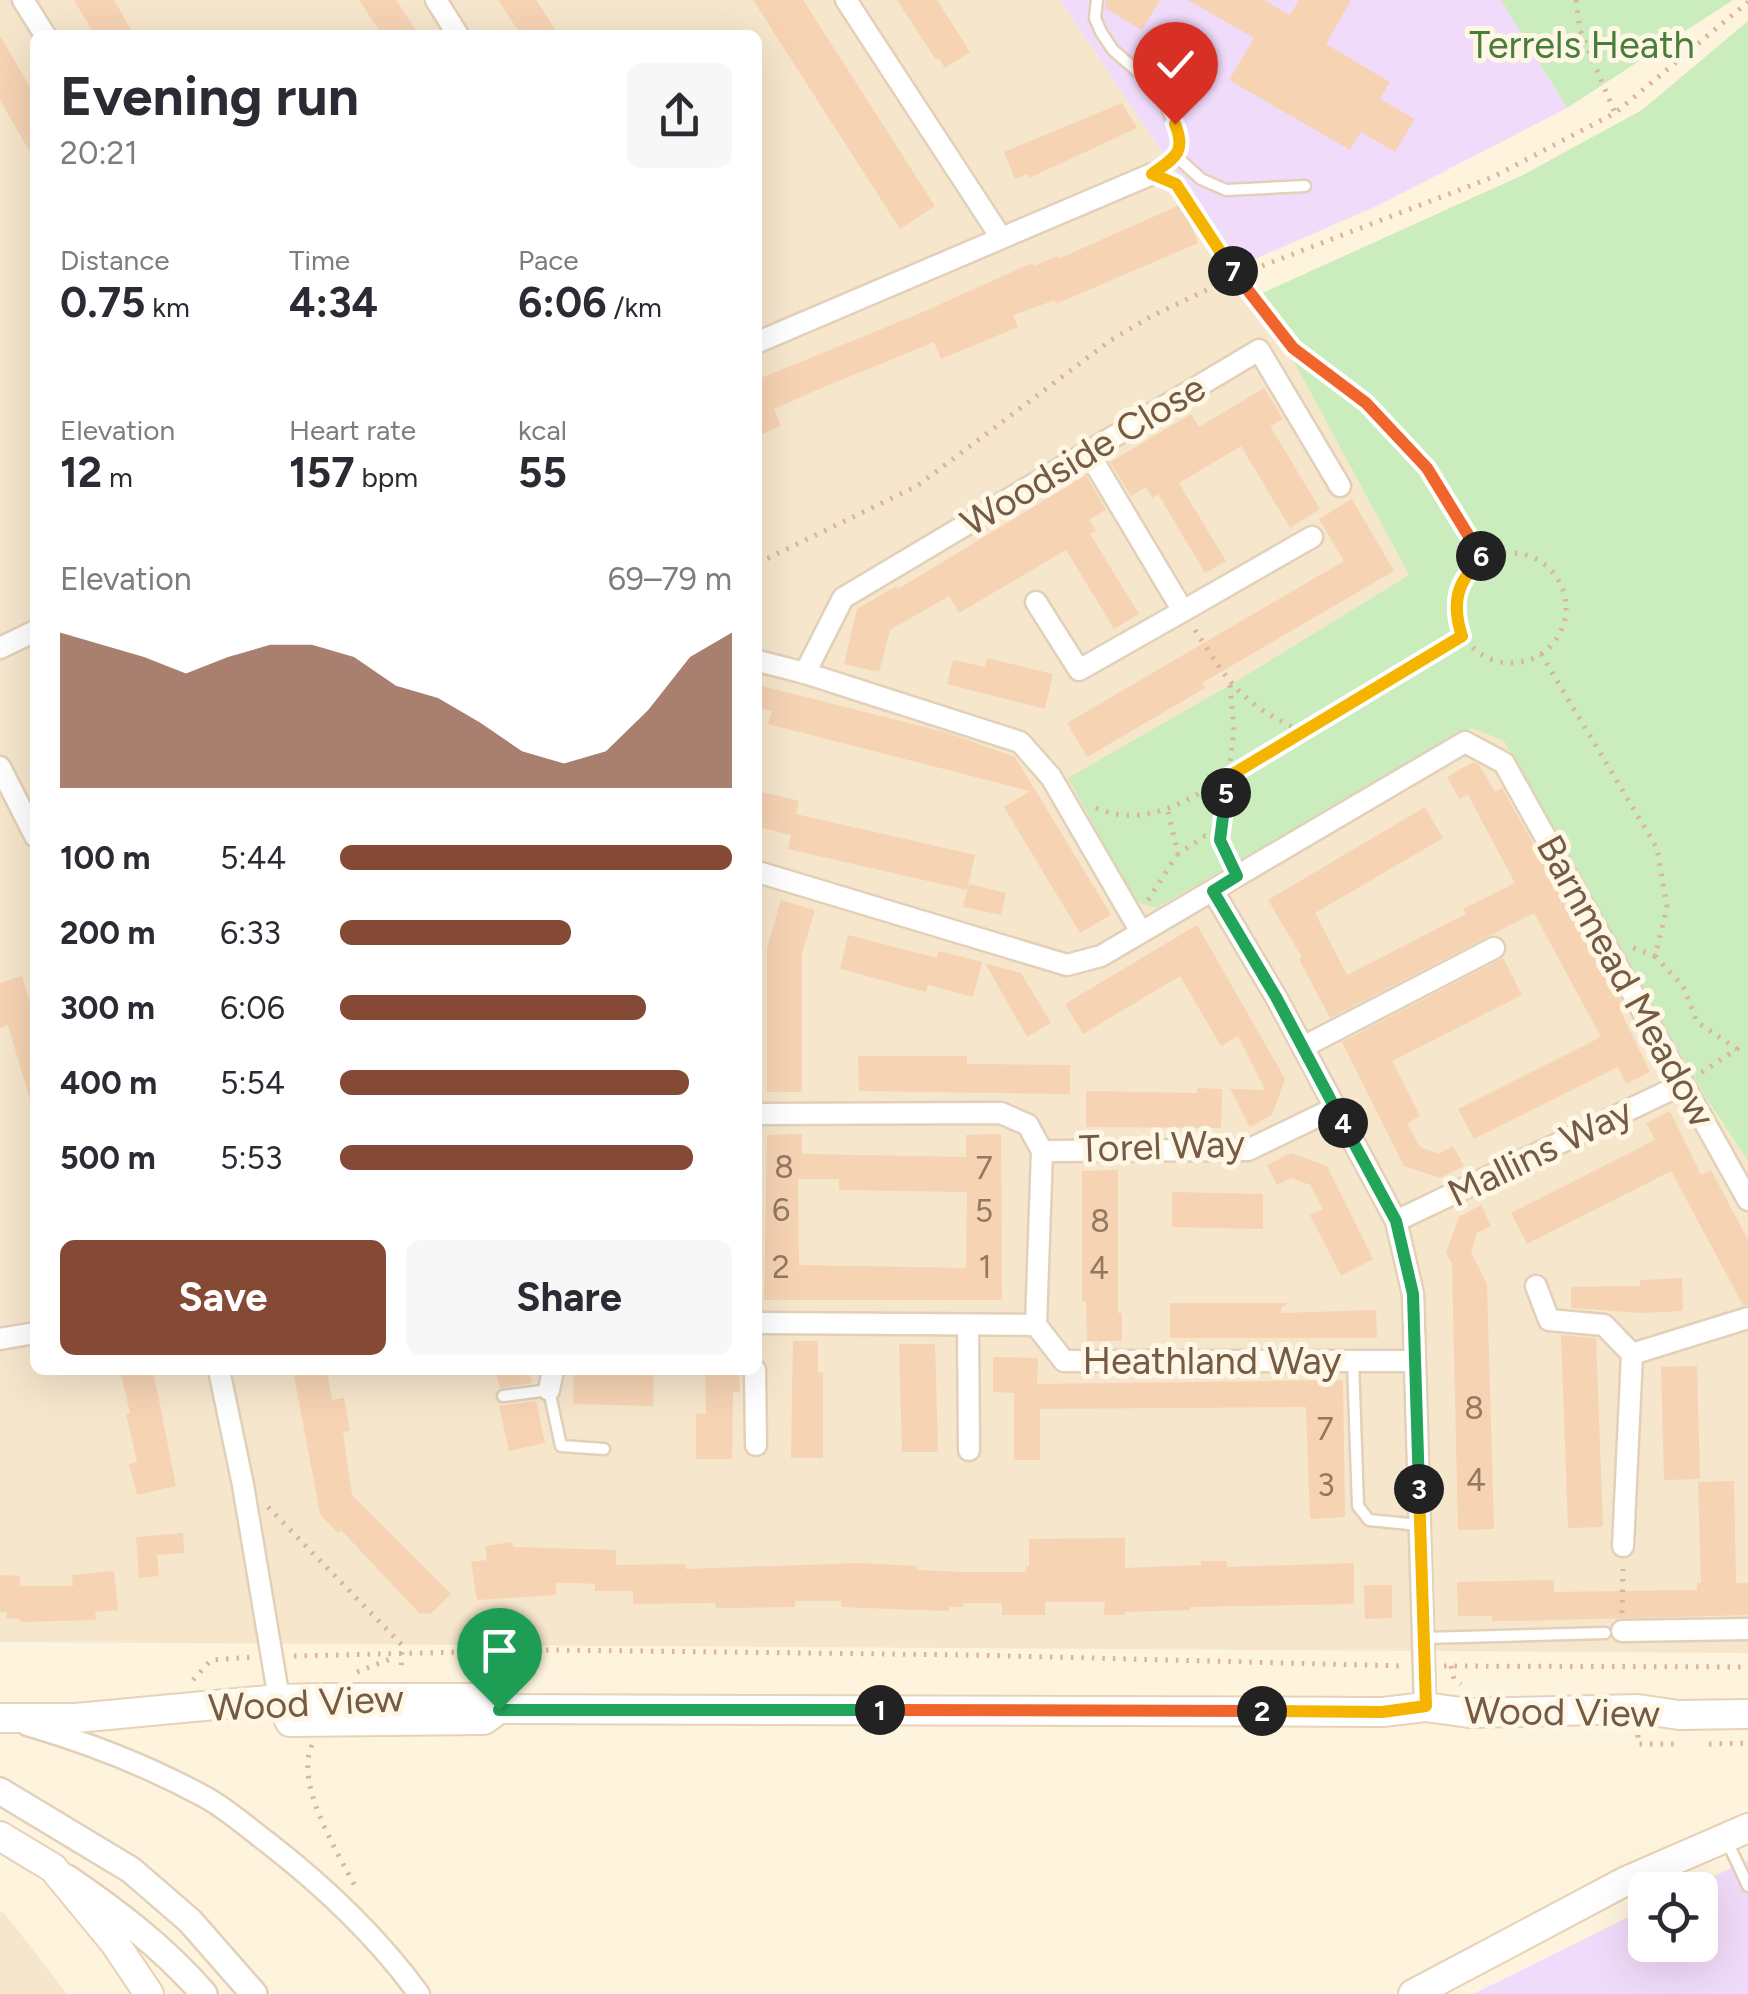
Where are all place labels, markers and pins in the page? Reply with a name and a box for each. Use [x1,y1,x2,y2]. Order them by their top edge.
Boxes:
pin [1133,22,1218,125]
pin: 7 [1208,246,1258,296]
pin: 6 [1456,531,1506,581]
pin: 5 [1201,768,1251,818]
pin: 4 [1318,1098,1368,1148]
pin: 3 [1394,1464,1444,1514]
pin [457,1608,542,1711]
pin: 1 [855,1685,905,1735]
pin: 2 [1237,1686,1287,1736]

